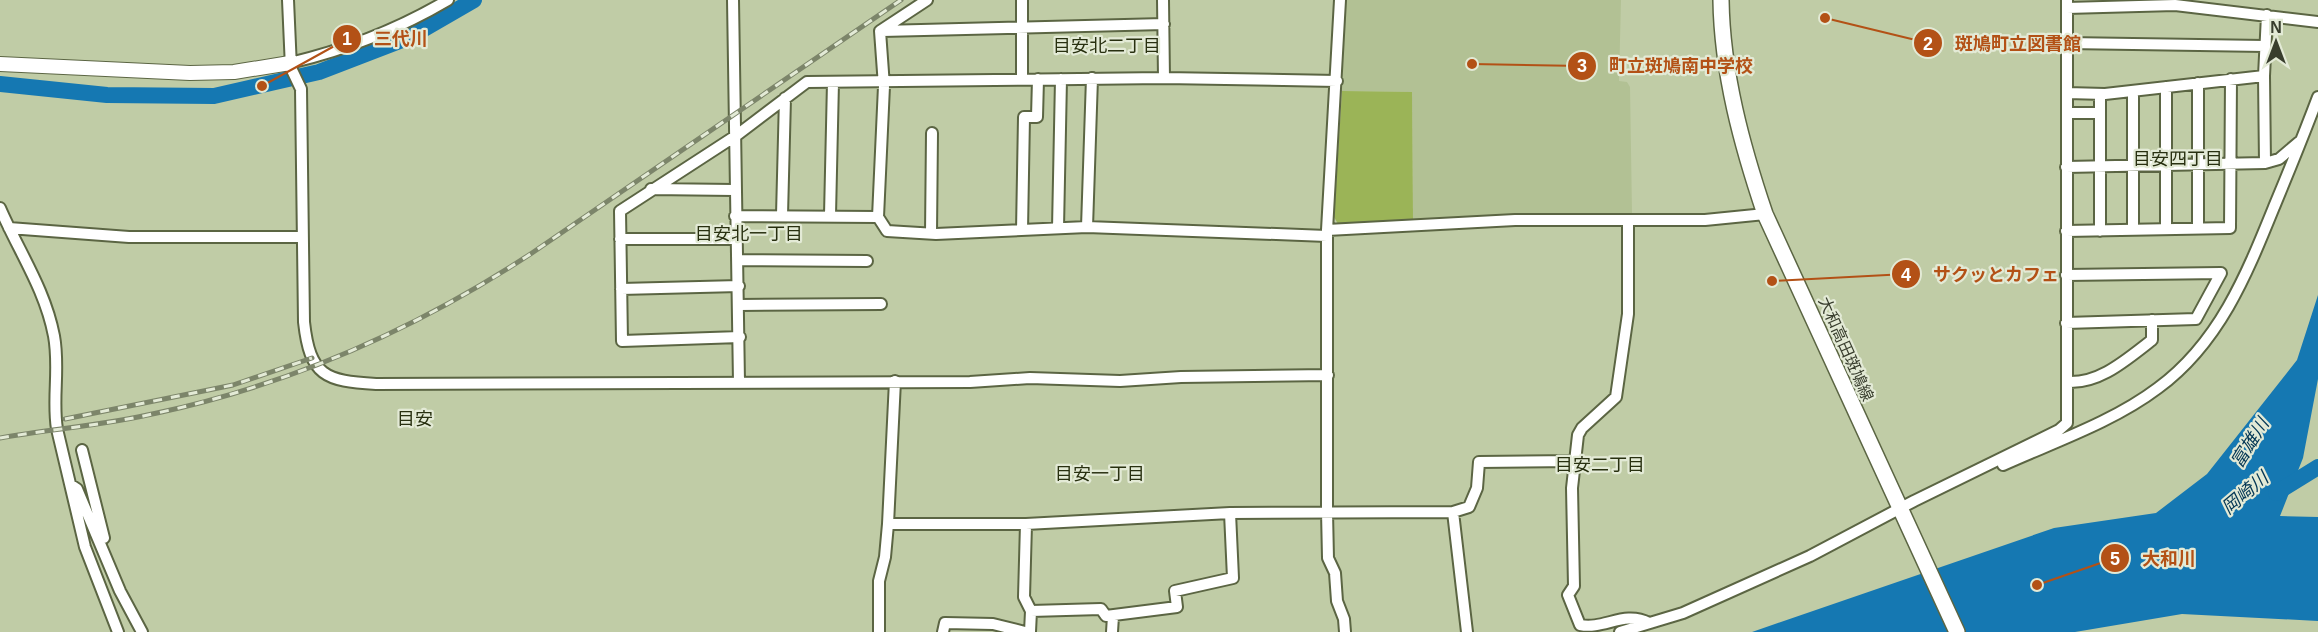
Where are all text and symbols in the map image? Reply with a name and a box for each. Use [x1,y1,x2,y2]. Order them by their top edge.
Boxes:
north arrow [2246,12,2306,72]
text: N [2270,19,2282,36]
callout: 三代川 [332,21,440,57]
callout: 斑鳩町立図書館 [1913,25,2093,61]
text: 1 [342,29,352,49]
text: 三代川 [374,29,428,49]
text: 2 [1923,34,1933,54]
text: 斑鳩町立図書館 [1955,34,2081,54]
district label: 目安北二丁目 [1053,36,1161,56]
callout: 町立斑鳩南中学校 [1567,48,1765,84]
text: 3 [1577,56,1587,76]
text: 町立斑鳩南中学校 [1609,56,1753,76]
district label: 目安四丁目 [2133,149,2223,169]
district label: 目安北一丁目 [695,224,803,244]
callout: サクッとカフェ [1891,256,2071,292]
text: 4 [1901,265,1911,285]
text: サクッとカフェ [1933,265,2059,285]
street label: 大和高田斑鳩線 [1815,294,1877,404]
district label: 目安 [397,409,433,429]
water label: 富雄川 [2227,413,2274,471]
district label: 目安二丁目 [1555,455,1645,475]
district label: 目安一丁目 [1055,464,1145,484]
water label: 岡崎川 [2218,467,2274,518]
callout: 大和川 [2100,540,2208,576]
text: 5 [2110,549,2120,569]
text: 大和川 [2142,549,2196,569]

